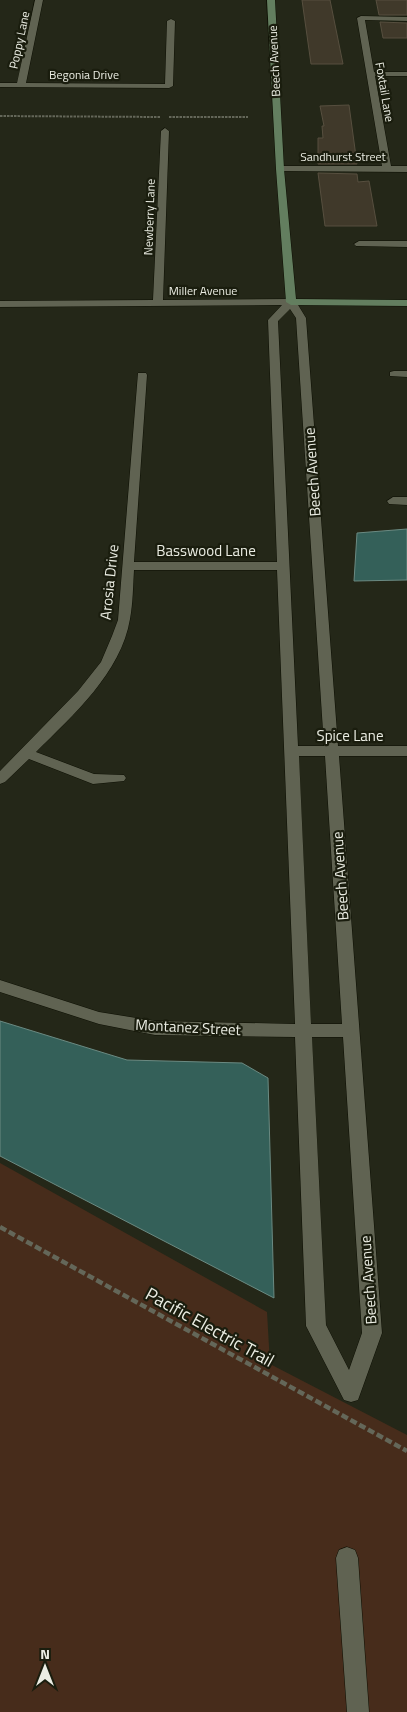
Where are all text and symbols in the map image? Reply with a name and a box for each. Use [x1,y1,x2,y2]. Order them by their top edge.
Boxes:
street label: Poppy Lane [4,9,34,71]
street label: Beech Avenue [263,25,285,97]
street label: Foxtail Lane [370,61,400,123]
street label: Begonia Drive [49,65,119,84]
street label: Sandhurst Street [300,147,387,166]
street label: Newberry Lane [138,178,160,256]
street label: Miller Avenue [169,281,237,300]
street label: Beech Avenue [297,427,327,517]
street label: Basswood Lane [156,539,256,562]
street label: Arosia Drive [94,543,124,621]
street label: Spice Lane [317,724,383,747]
street label: Beech Avenue [325,831,355,921]
street label: Montanez Street [135,1013,242,1041]
street label: Beech Avenue [353,1235,383,1325]
street label: Pacific Electric Trail [141,1280,279,1374]
north arrow [20,1642,70,1692]
text: N [40,1643,50,1664]

